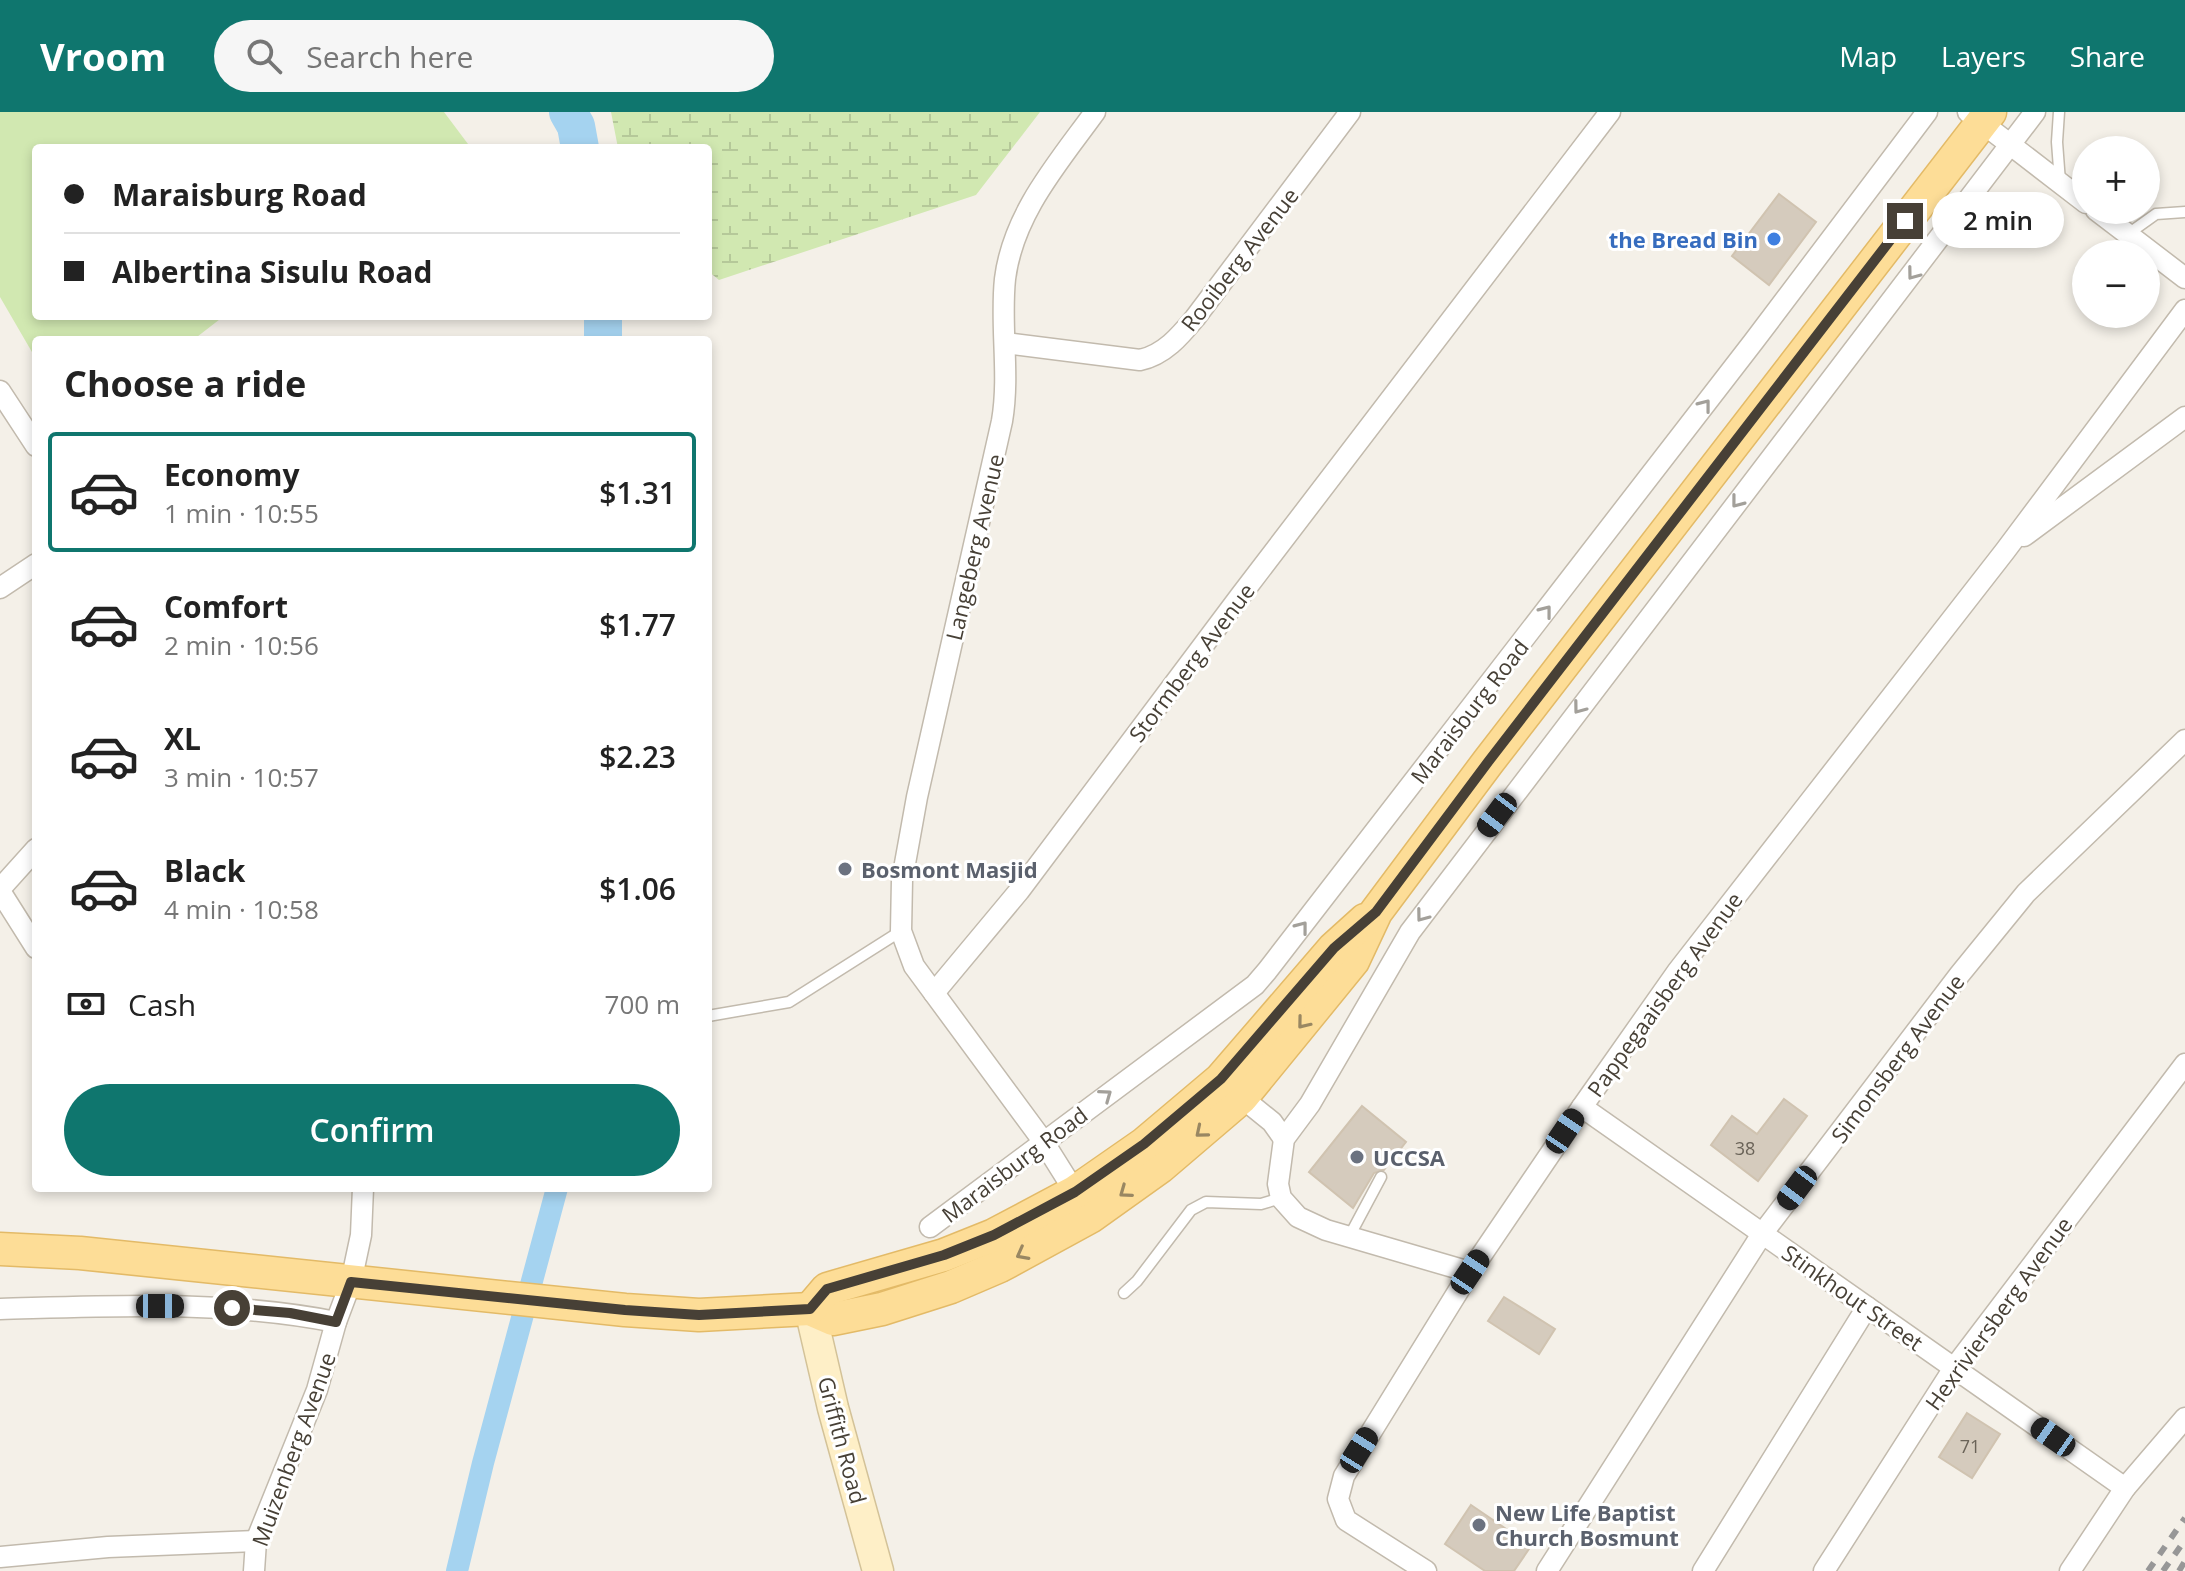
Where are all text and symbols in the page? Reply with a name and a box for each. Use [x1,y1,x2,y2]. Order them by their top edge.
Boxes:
search box [214,20,774,92]
text: Vroom [40,30,166,82]
icon: search [242,34,286,78]
text: Search here [306,36,473,77]
text: Map [1839,37,1897,75]
text: Layers [1941,37,2026,75]
text: Share [2070,37,2145,75]
map controls [2072,136,2160,328]
button: + [2072,136,2160,224]
text: Maraisburg Road [112,174,367,215]
street label: Rooiberg Avenue [1173,181,1305,337]
callout: 2 min [1933,193,2065,249]
text: 2 min [1963,202,2033,238]
route end [1887,203,1923,239]
place label: the Bread Bin [1609,224,1758,254]
marker: the Bread Bin [1765,230,1783,248]
button: − [2072,240,2160,328]
text: Albertina Sisulu Road [112,251,432,292]
one-way arrow [1908,265,1922,280]
text: Choose a ride [64,359,306,408]
one-way arrow [1696,399,1710,414]
street label: Langeberg Avenue [938,451,1010,643]
text: Economy [164,454,300,495]
icon: car [68,456,140,528]
text: $1.31 [599,472,676,513]
one-way arrow [1732,493,1746,508]
text: 1 min · 10:55 [164,495,319,531]
street label: Stormberg Avenue [1121,576,1261,748]
text: Comfort [164,586,288,627]
icon: car [68,588,140,660]
text: $1.77 [599,604,676,645]
one-way arrow [1537,605,1551,620]
text: 2 min · 10:56 [164,627,319,663]
street label: Maraisburg Road [1403,633,1535,789]
one-way arrow [1574,699,1588,714]
text: XL [164,718,201,759]
icon: car [68,720,140,792]
text: $2.23 [599,736,676,777]
text: 3 min · 10:57 [164,759,319,795]
car [1473,789,1521,841]
text: Black [164,850,245,891]
icon: car [68,852,140,924]
place label: Bosmont Masjid [861,854,1038,884]
marker: Bosmont Masjid [836,860,854,878]
text: $1.06 [599,868,676,909]
street label: Pappegaaisberg Avenue [1579,886,1749,1102]
text: 4 min · 10:58 [164,891,319,927]
one-way arrow [1417,907,1432,922]
one-way arrow [1293,922,1307,936]
street label: Simonsberg Avenue [1824,967,1970,1149]
icon: cash [64,982,108,1026]
text: Cash [128,984,196,1025]
text: 700 m [605,986,680,1022]
one-way arrow [1298,1014,1312,1029]
button: Confirm [64,1084,680,1176]
one-way arrow [1097,1090,1111,1105]
street label: Maraisburg Road [935,1099,1093,1229]
car [1542,1104,1588,1158]
one-way arrow [1195,1122,1210,1137]
house number: 38 [1735,1136,1755,1160]
place label: UCCSA [1373,1142,1446,1172]
marker: UCCSA [1348,1148,1366,1166]
car [1773,1162,1821,1214]
one-way arrow [1119,1182,1134,1197]
street label: Hexriviersberg Avenue [1918,1210,2078,1416]
street label: Stinkhout Street [1777,1237,1930,1357]
one-way arrow [1016,1244,1031,1260]
car [1447,1245,1493,1299]
route start [214,1290,250,1326]
car [136,1294,184,1318]
street label: Muizenberg Avenue [244,1348,342,1550]
street label: Griffith Road [812,1373,874,1507]
car [2026,1413,2080,1461]
car [1336,1423,1382,1477]
house number: 71 [1960,1434,1980,1458]
place label: New Life Baptist Church Bosmunt [1495,1497,1679,1552]
marker: New Life Baptist Church Bosmunt [1470,1516,1488,1534]

